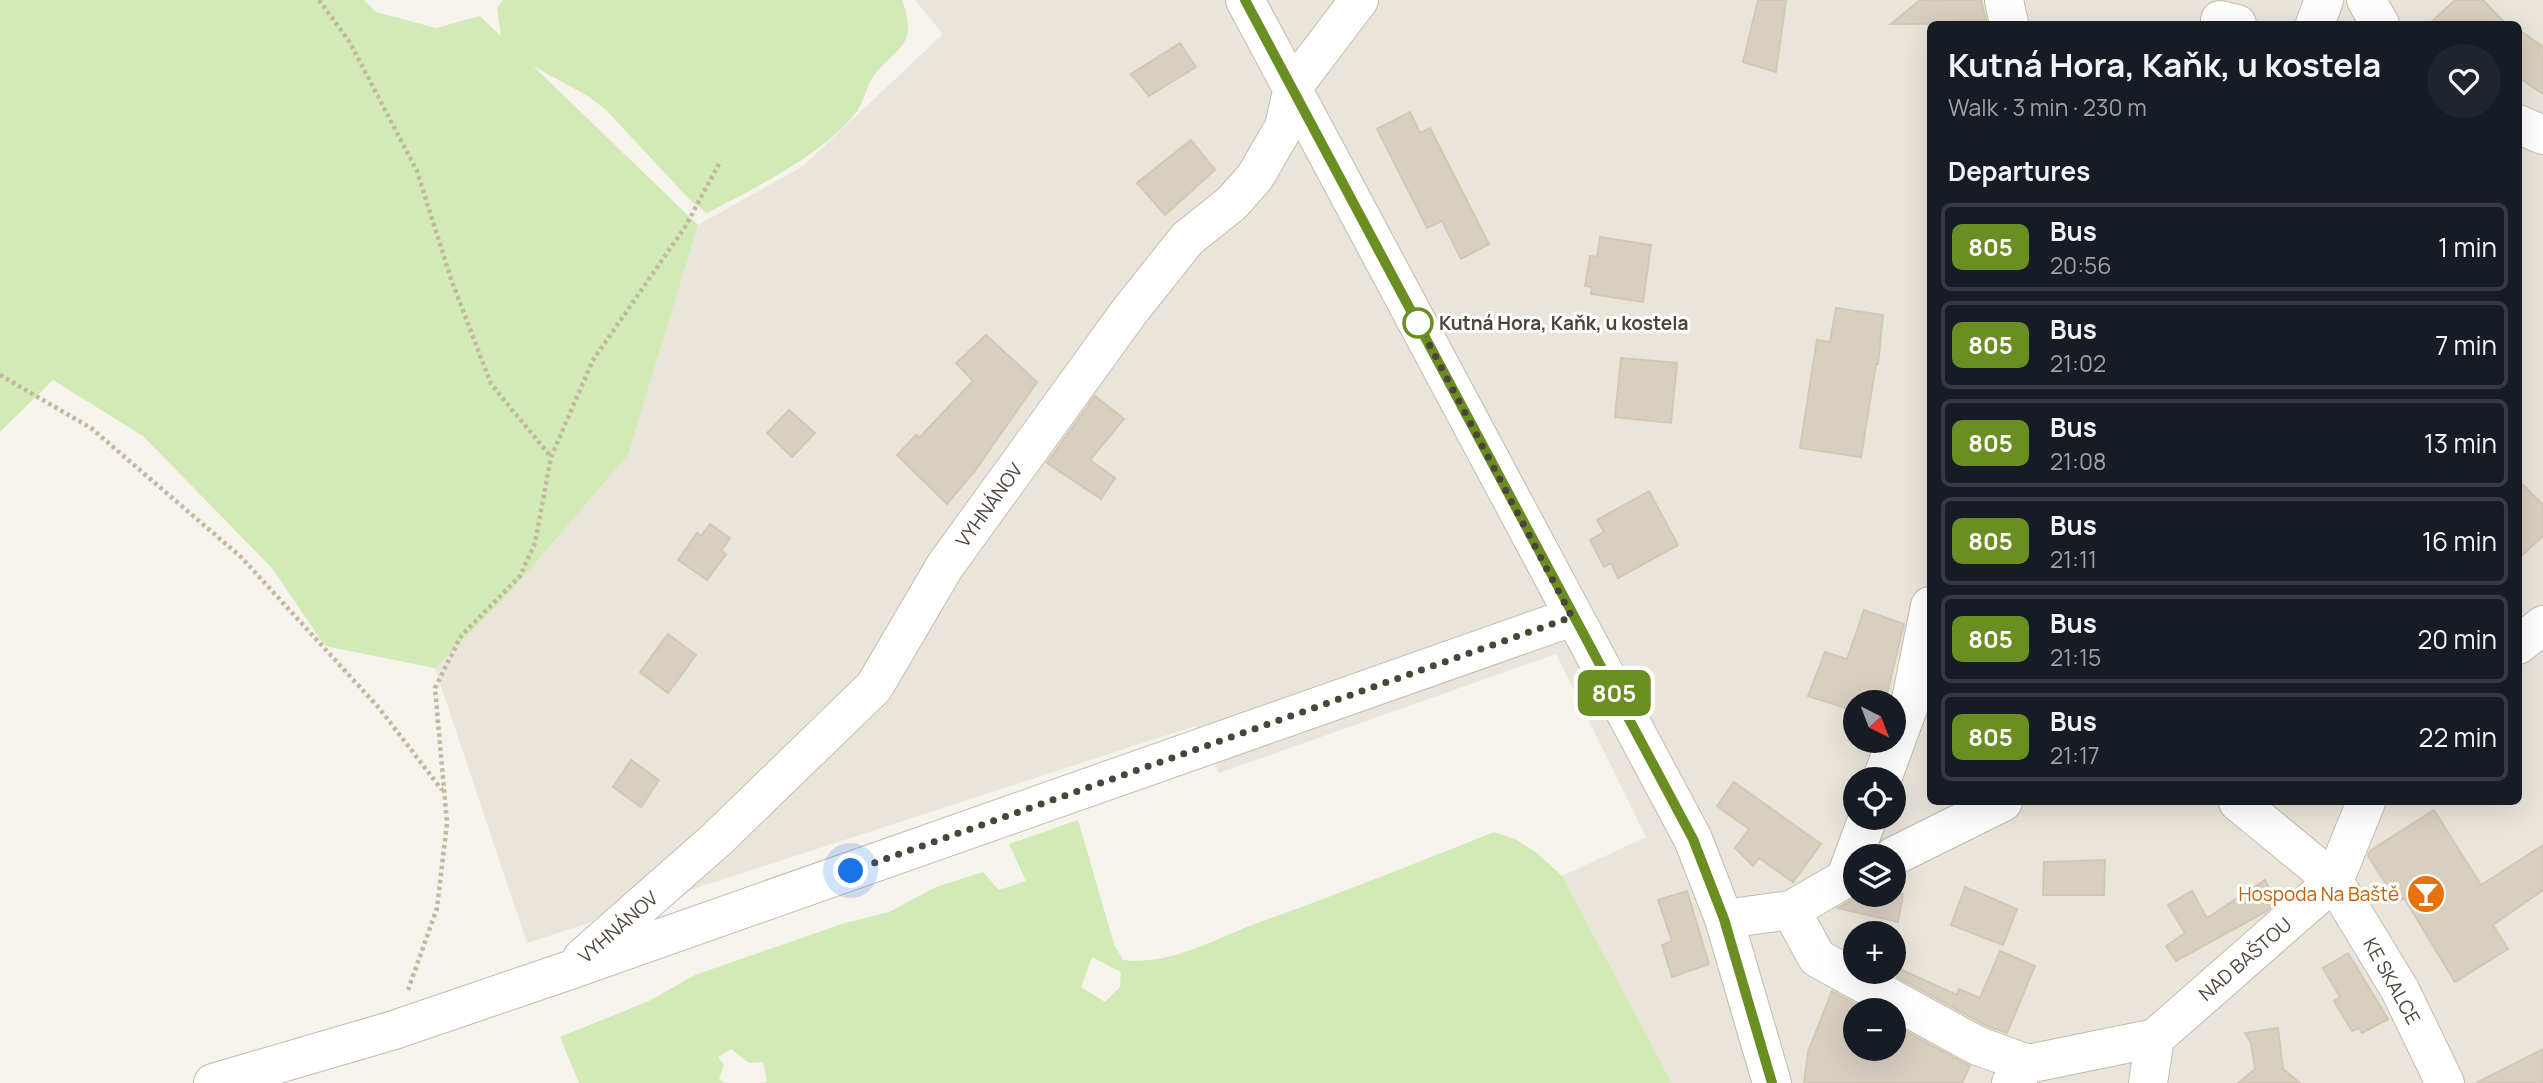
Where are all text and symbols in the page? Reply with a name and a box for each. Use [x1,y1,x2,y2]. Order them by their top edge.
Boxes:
text: Kutná Hora, Kaňk, u kostela [1948,42,2381,87]
button: heart [2427,44,2501,118]
text: Walk · 3 min · 230 m [1948,91,2147,123]
text: Departures [1948,153,2090,189]
text: Bus [2050,213,2097,249]
text: 1 min [2438,229,2497,265]
text: 805 [1968,230,2013,263]
text: 20:56 [2050,249,2112,281]
marker: Kutná Hora, Kaňk, u kostela [1403,308,1433,338]
place label: Kutná Hora, Kaňk, u kostela [1439,310,1689,336]
text: Bus [2050,311,2097,347]
text: 7 min [2435,327,2497,363]
text: 805 [1968,328,2013,361]
text: 21:02 [2050,347,2106,379]
text: Bus [2050,409,2097,445]
text: 13 min [2424,425,2497,461]
text: 805 [1968,426,2013,459]
text: 21:08 [2050,445,2106,477]
street label: VYHNÁNOV [950,457,1029,552]
text: Bus [2050,507,2097,543]
text: 16 min [2422,523,2497,559]
text: 805 [1968,524,2013,557]
text: 21:11 [2050,543,2097,575]
text: Bus [2050,605,2097,641]
text: 20 min [2418,621,2497,657]
text: 805 [1968,622,2013,655]
text: 21:15 [2050,641,2101,673]
line badge: 805 [1574,670,1654,716]
text: 805 [1592,676,1636,709]
north arrow [1843,690,1906,752]
map controls [1843,690,1906,1061]
text: Bus [2050,703,2097,739]
text: 22 min [2419,719,2497,755]
text: 805 [1968,720,2013,753]
text: 21:17 [2050,739,2099,771]
button: locate [1843,767,1906,830]
button: layers [1843,844,1906,907]
your location [833,853,868,888]
bar icon: Hospoda Na Baště [2405,873,2447,915]
place label: Hospoda Na Baště [2239,881,2399,907]
street label: VYHNÁNOV [573,885,664,969]
street label: NAD BAŠTOU [2193,911,2297,1007]
button: + [1843,921,1906,984]
street label: KE SKALCE [2358,933,2426,1029]
button: − [1843,998,1906,1061]

